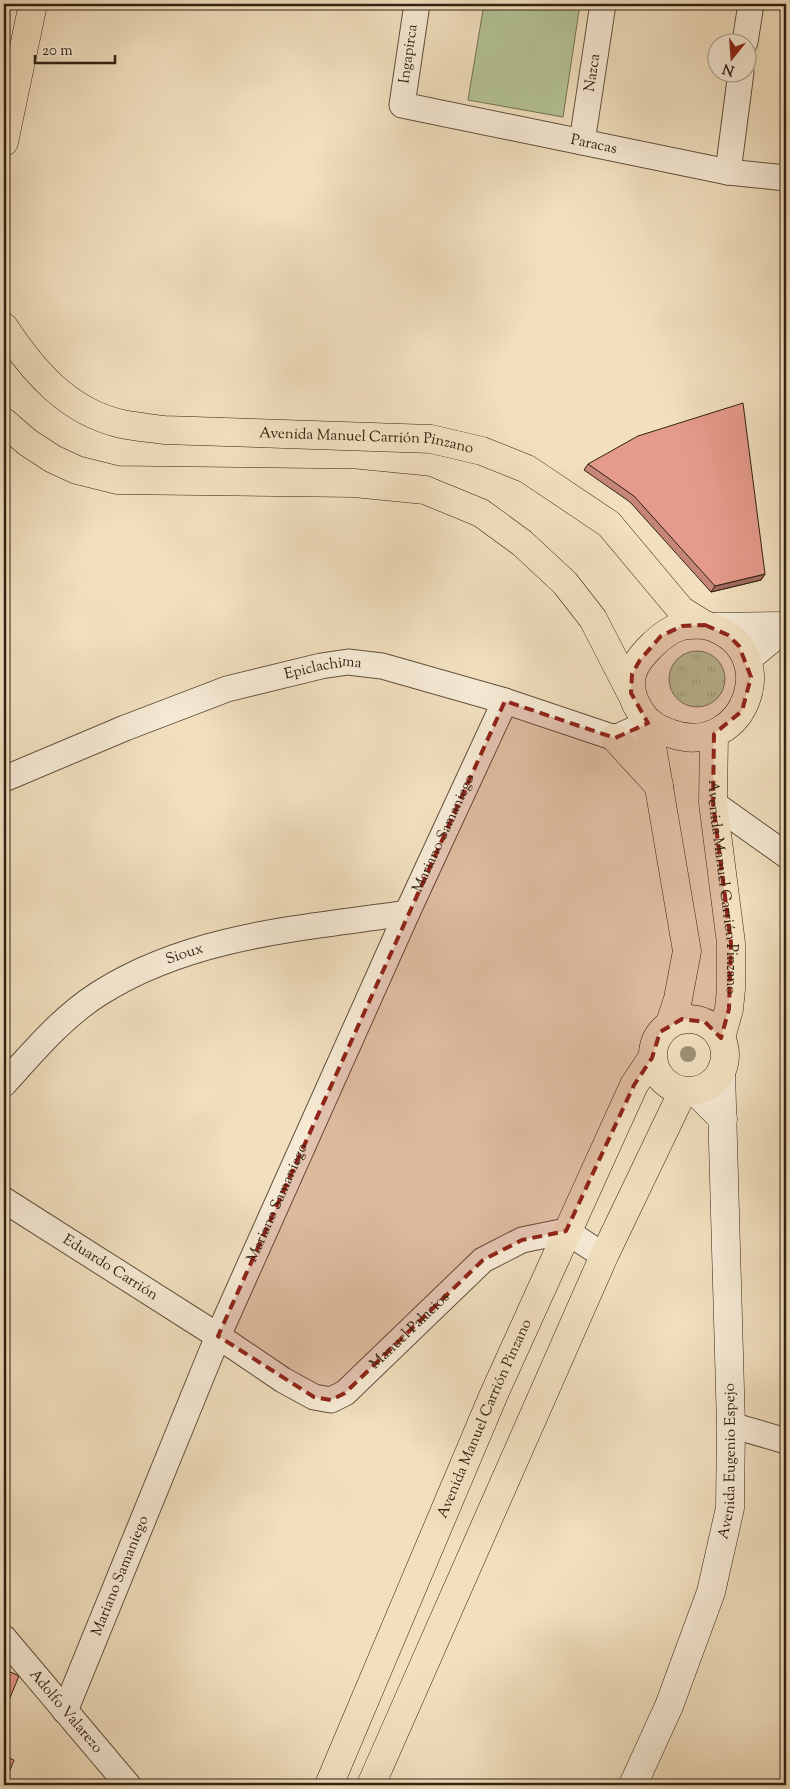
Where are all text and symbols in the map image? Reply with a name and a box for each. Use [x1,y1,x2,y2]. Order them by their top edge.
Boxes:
street label: Ingapirca [394,23,424,85]
scale bar [35,32,115,64]
north arrow [708,32,758,82]
text: 20 m [42,41,73,62]
street label: Nazca [579,52,606,93]
text: N [721,57,737,80]
street label: Paracas [569,129,619,159]
street label: Avenida Manuel Carrión Pinzano [259,423,475,459]
street label: Epiclachima [282,651,363,685]
street label: Mariano Samaniego [407,771,480,896]
street label: Avenida Manuel Carrión Pinzano [702,780,742,995]
street label: Sioux [163,938,206,970]
street label: Mariano Samaniego [242,1140,313,1266]
street label: Eduardo Carrión [59,1229,162,1306]
street label: Manuel Palacios [365,1287,454,1374]
street label: Avenida Manuel Carrión Pinzano [432,1316,537,1522]
street label: Avenida Eugenio Espejo [713,1383,742,1541]
street label: Mariano Samaniego [86,1512,154,1639]
street label: Adolfo Valarezo [24,1665,107,1758]

